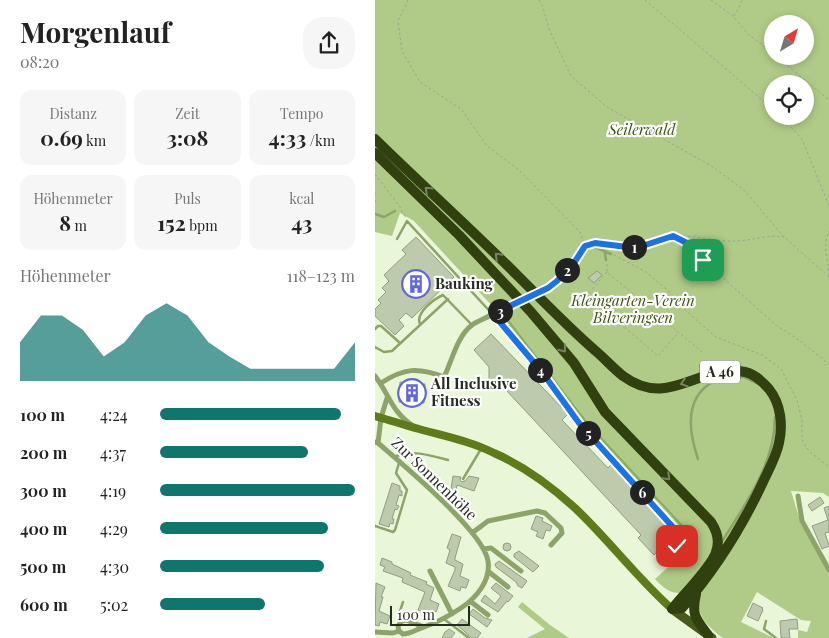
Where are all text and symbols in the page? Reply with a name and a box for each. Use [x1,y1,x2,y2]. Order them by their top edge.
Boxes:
text: Morgenlauf [20,13,171,50]
north arrow [764,15,814,65]
map controls [764,15,814,125]
button: share [303,17,355,69]
text: 08:20 [20,51,59,72]
button: locate [764,75,814,125]
text: Distanz [49,104,97,123]
text: Zeit [175,104,200,123]
text: Tempo [280,104,324,123]
park label: Seilerwald [608,119,676,139]
text: 0.69 [40,123,83,151]
text: 3:08 [167,123,208,151]
text: 4:33 [269,123,306,151]
text: km [83,131,106,150]
text: /km [306,131,335,150]
one-way arrow [425,187,434,196]
text: Höhenmeter [33,189,113,208]
text: Puls [174,189,201,208]
text: kcal [289,189,314,208]
text: 8 [59,208,71,236]
text: 152 [157,208,186,236]
text: 43 [291,208,312,236]
text: m [71,216,87,235]
text: bpm [186,216,218,235]
pin: 1 [621,234,647,260]
text: 1 [632,238,637,257]
pin [682,239,724,281]
icon: arrive [689,246,717,274]
one-way arrow [495,253,504,262]
pin: 2 [555,258,579,282]
text: 2 [564,261,571,280]
text: Höhenmeter [20,265,111,286]
text: 118–123 m [287,265,355,286]
building icon: Bauking [401,269,431,299]
place label: Bauking [435,273,494,293]
park label: Kleingarten-Verein Bilveringsen [570,290,695,327]
pin: 3 [487,298,513,324]
text: 3 [497,302,504,321]
one-way arrow [557,344,566,353]
pin: 4 [527,358,553,382]
text: 4 [537,361,544,380]
road number: A 46 [700,361,740,384]
place label: All Inclusive Fitness [430,373,517,410]
one-way arrow [681,377,689,387]
building icon: All Inclusive Fitness [397,378,427,408]
text: 100 m [20,404,65,425]
text: 4:24 [100,404,128,425]
pin: 5 [575,420,601,446]
text: 5 [585,424,592,443]
street label: Zur Sonnenhöhe [388,432,482,524]
text: 200 m [20,442,67,463]
text: 4:37 [100,442,126,463]
one-way arrow [661,471,670,480]
text: 300 m [20,480,67,501]
text: 4:19 [100,480,126,501]
pin: 6 [629,480,655,504]
text: 6 [639,483,646,502]
text: 400 m [20,518,67,539]
text: 4:29 [100,518,128,539]
pin [656,525,698,567]
icon: check [663,532,691,560]
text: 500 m [20,556,66,577]
text: 4:30 [100,556,129,577]
text: 600 m [20,594,68,615]
text: 5:02 [100,594,128,615]
scale bar [390,603,470,626]
text: 100 m [397,605,435,624]

